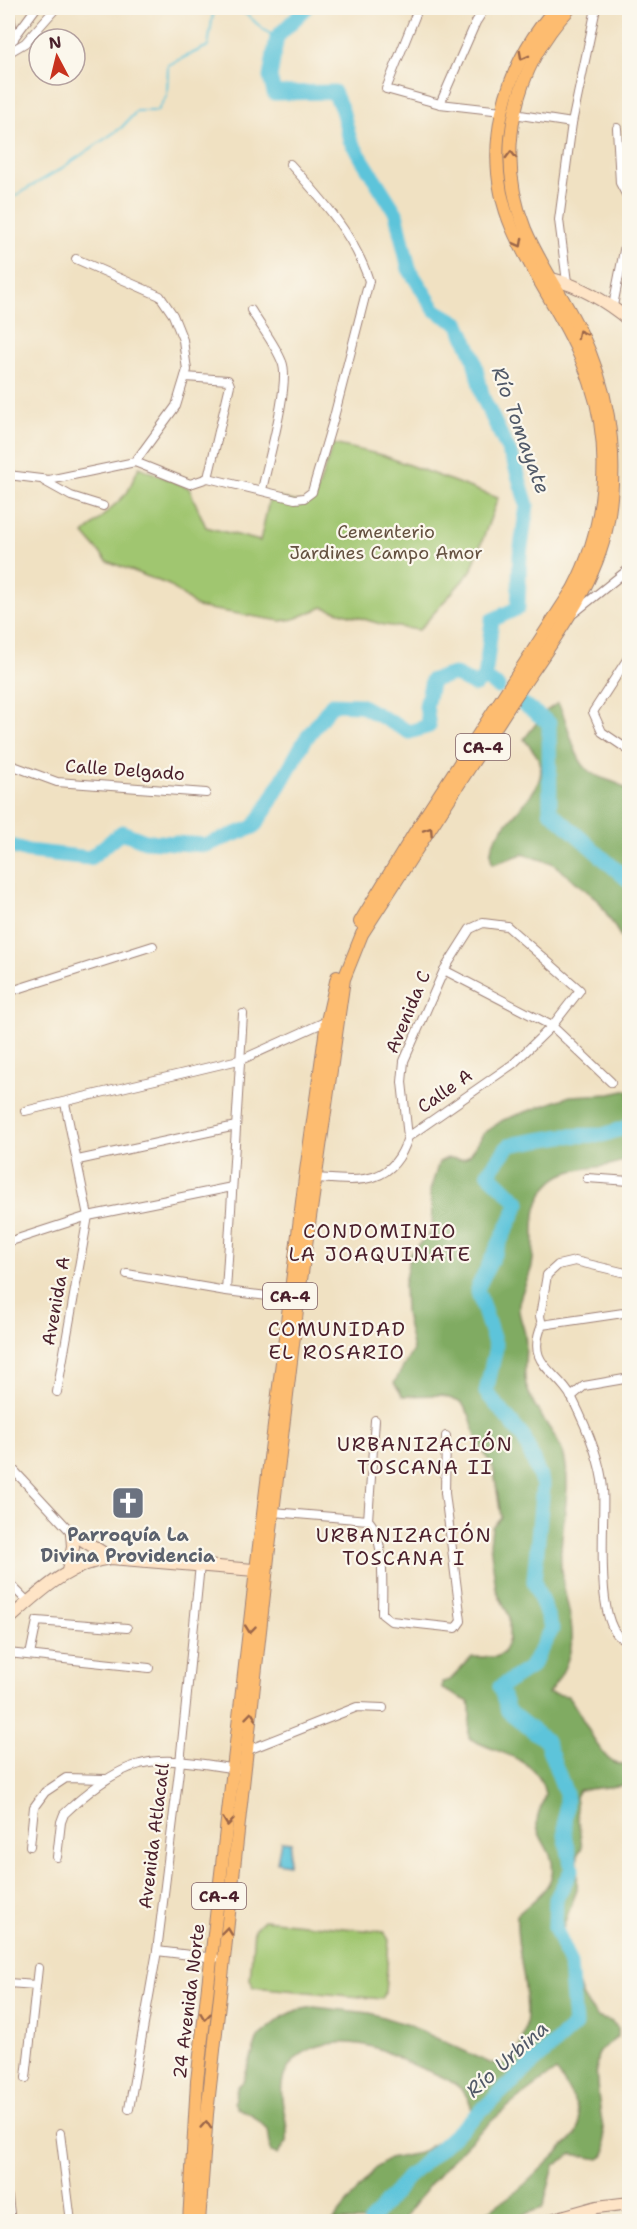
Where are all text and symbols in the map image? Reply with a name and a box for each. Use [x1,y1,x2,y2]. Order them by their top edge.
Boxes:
north arrow [27,27,87,87]
text: N [48,31,63,54]
one-way arrow [519,49,530,60]
one-way arrow [505,150,517,159]
one-way arrow [512,236,524,247]
one-way arrow [577,329,589,340]
water label: Río Tomayate [486,363,556,497]
park label: Cementerio Jardines Campo Amor [289,520,483,565]
road number: CA-4 [456,734,510,760]
street label: Calle Delgado [64,754,186,786]
one-way arrow [422,827,433,838]
street label: Avenida C [380,967,436,1057]
street label: Calle A [413,1063,477,1119]
district label: CONDOMINIO LA JOAQUINATE [288,1218,472,1267]
street label: Avenida A [36,1255,76,1347]
road number: CA-4 [263,1283,317,1309]
district label: COMUNIDAD EL ROSARIO [268,1316,406,1365]
district label: URBANIZACIÓN TOSCANA II [337,1431,513,1480]
church icon: Parroquía La Divina Providencia [110,1485,146,1521]
district label: URBANIZACIÓN TOSCANA I [316,1522,492,1571]
place label: Parroquía La Divina Providencia [41,1523,216,1568]
one-way arrow [244,1624,256,1633]
one-way arrow [244,1712,257,1721]
street label: Avenida Atlacatl [133,1761,175,1910]
one-way arrow [222,1818,235,1827]
road number: CA-4 [192,1883,246,1909]
street label: 24 Avenida Norte [168,1922,210,2080]
one-way arrow [221,1926,233,1936]
one-way arrow [199,2011,212,2021]
water label: Río Urbina [460,2015,554,2103]
one-way arrow [199,2120,212,2129]

